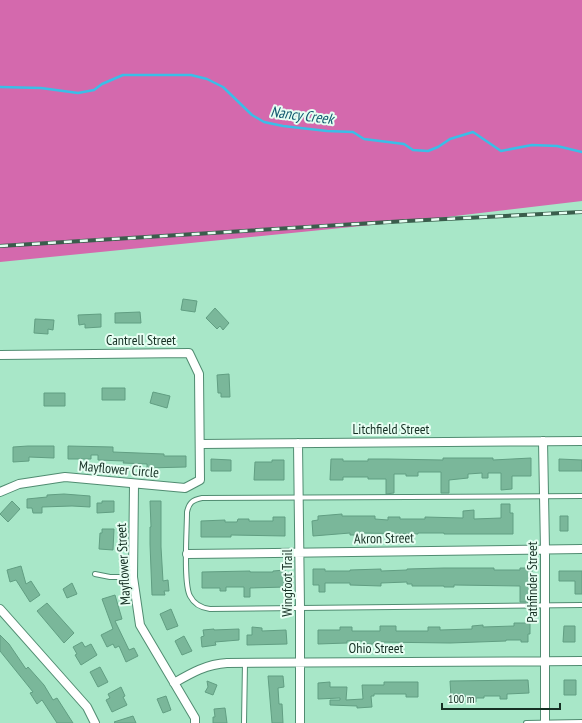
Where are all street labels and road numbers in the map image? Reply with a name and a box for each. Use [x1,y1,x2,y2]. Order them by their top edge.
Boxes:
street label: Cantrell Street [106,331,176,349]
street label: Litchfield Street [353,420,430,438]
street label: Mayflower Circle [78,457,160,481]
street label: Mayflower Street [112,522,134,605]
street label: Akron Street [354,528,414,548]
street label: Pathfinder Street [523,541,541,623]
street label: Wingfoot Trail [278,549,296,617]
street label: Ohio Street [349,639,404,657]

